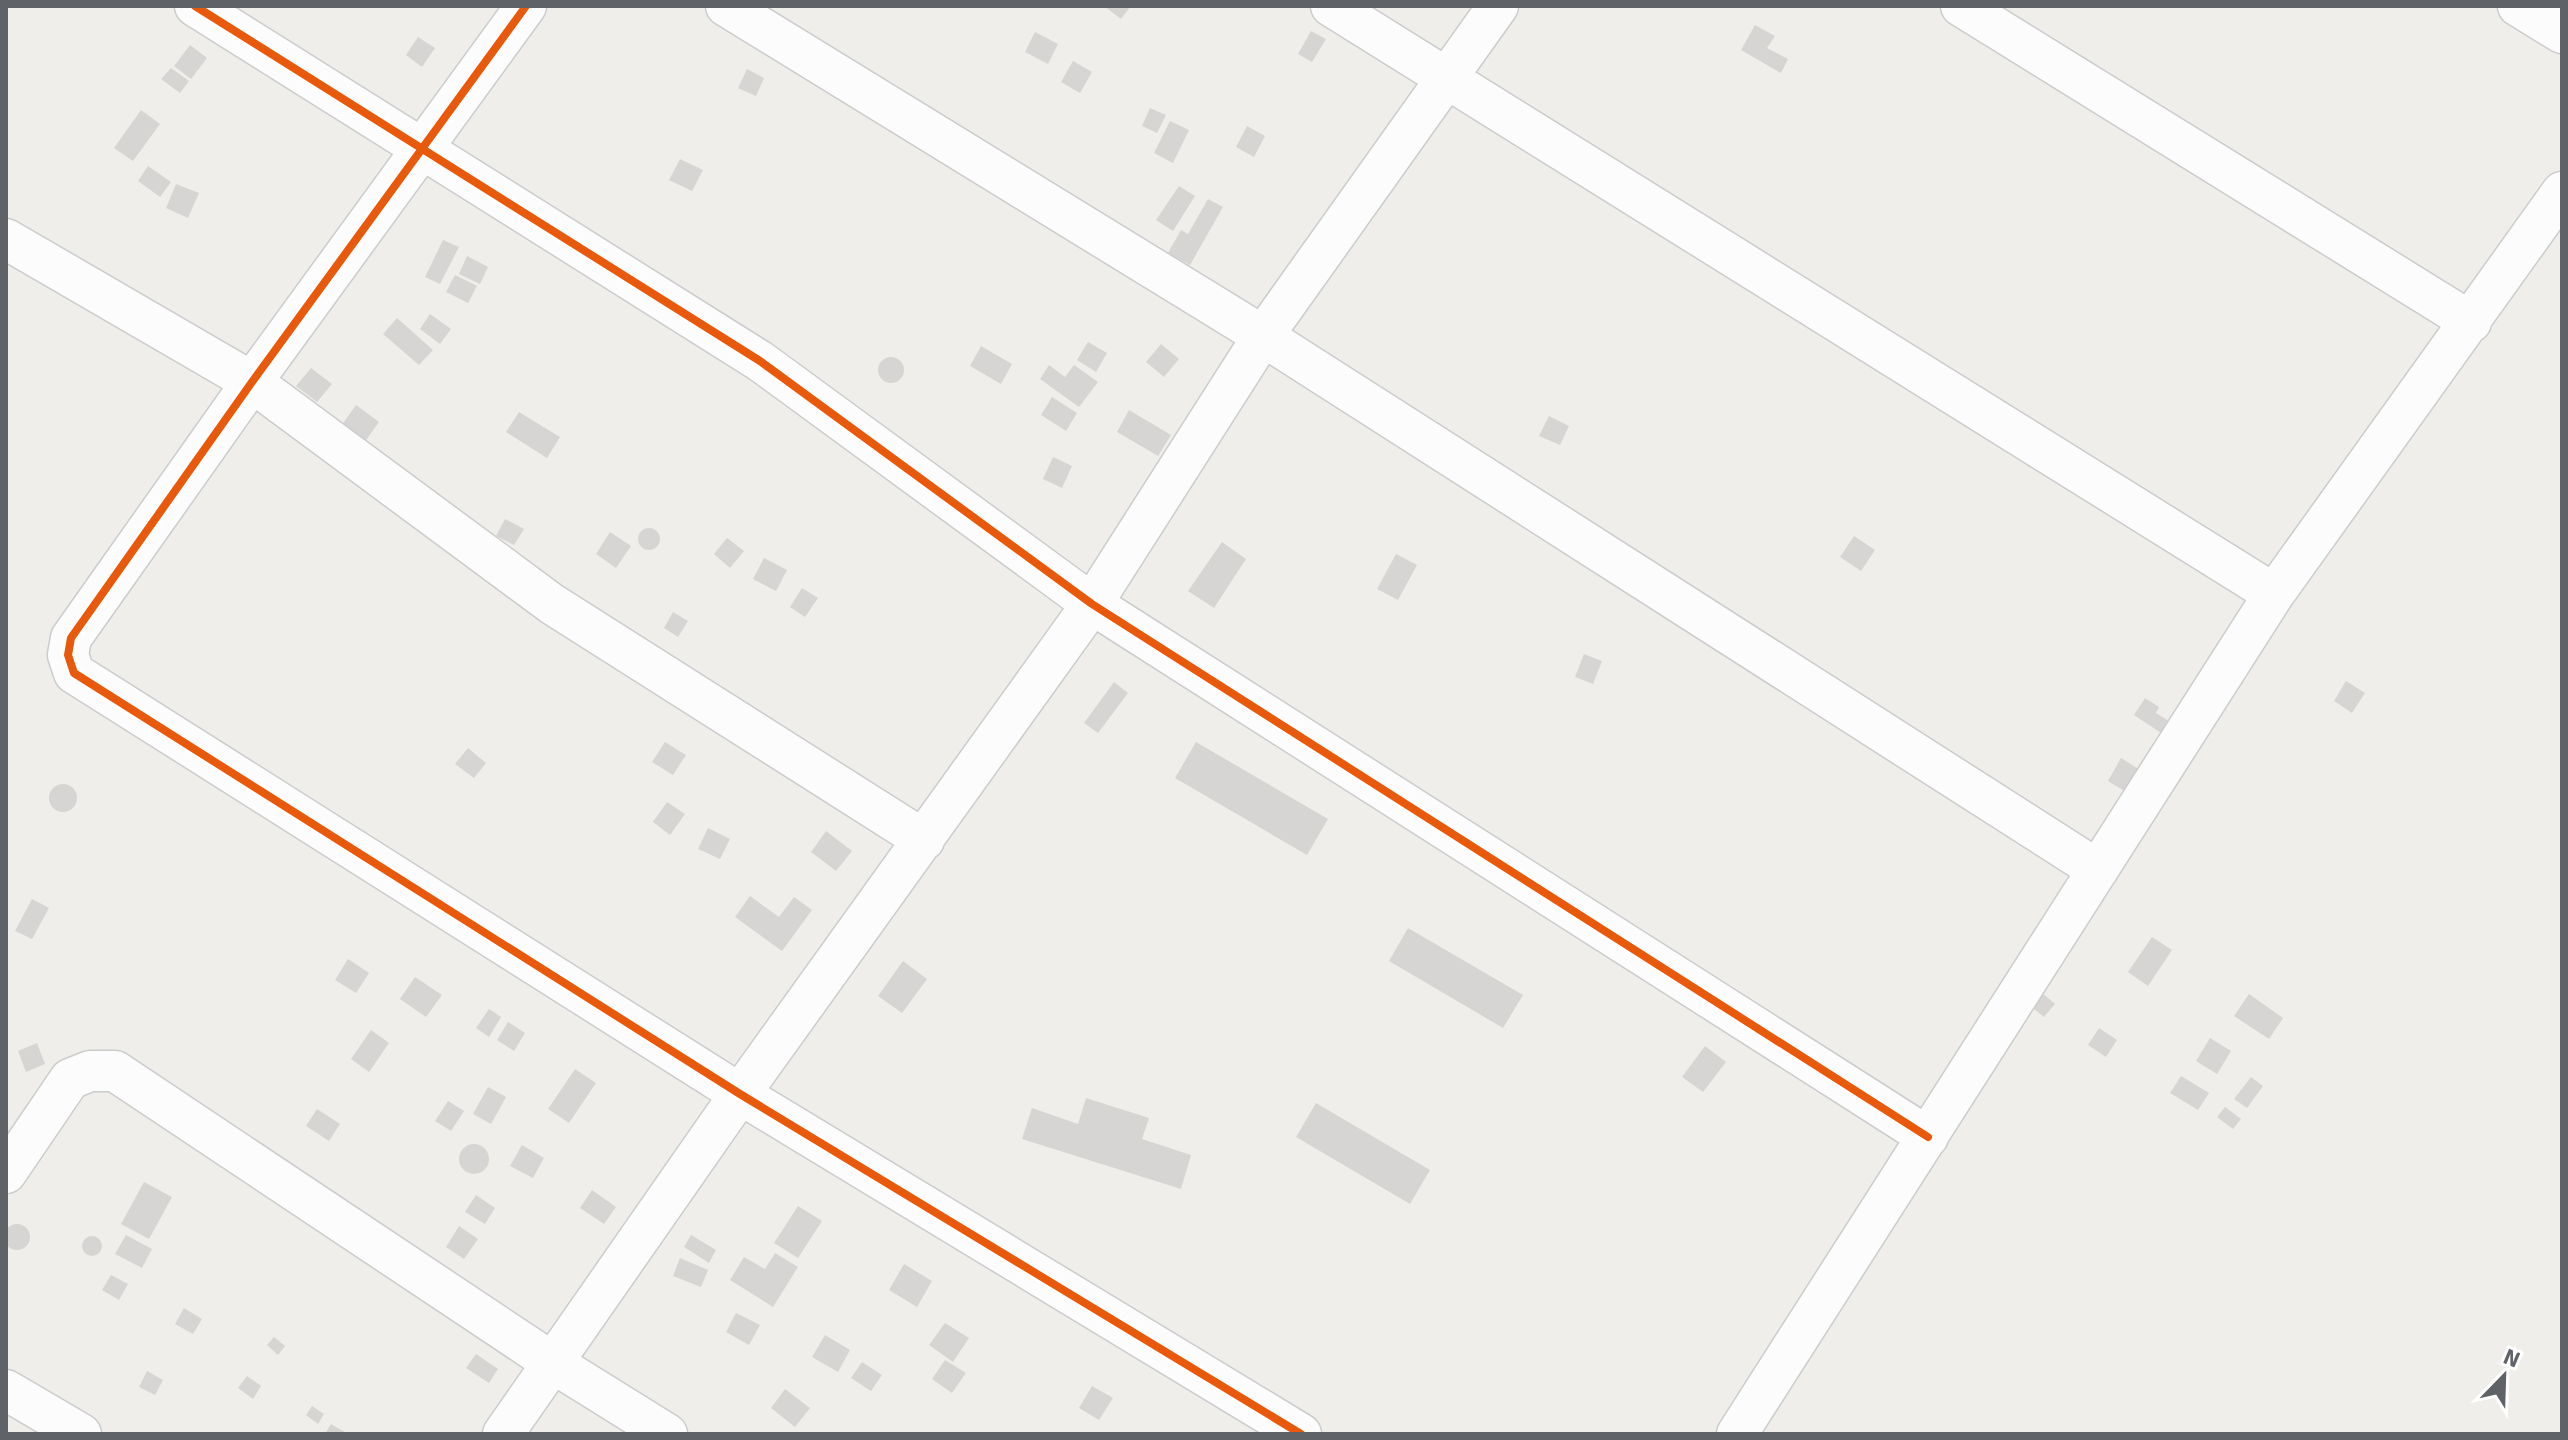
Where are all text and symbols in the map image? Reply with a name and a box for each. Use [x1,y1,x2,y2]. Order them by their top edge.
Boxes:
north arrow [2464,1336,2544,1416]
text: N [2499,1343,2524,1373]

